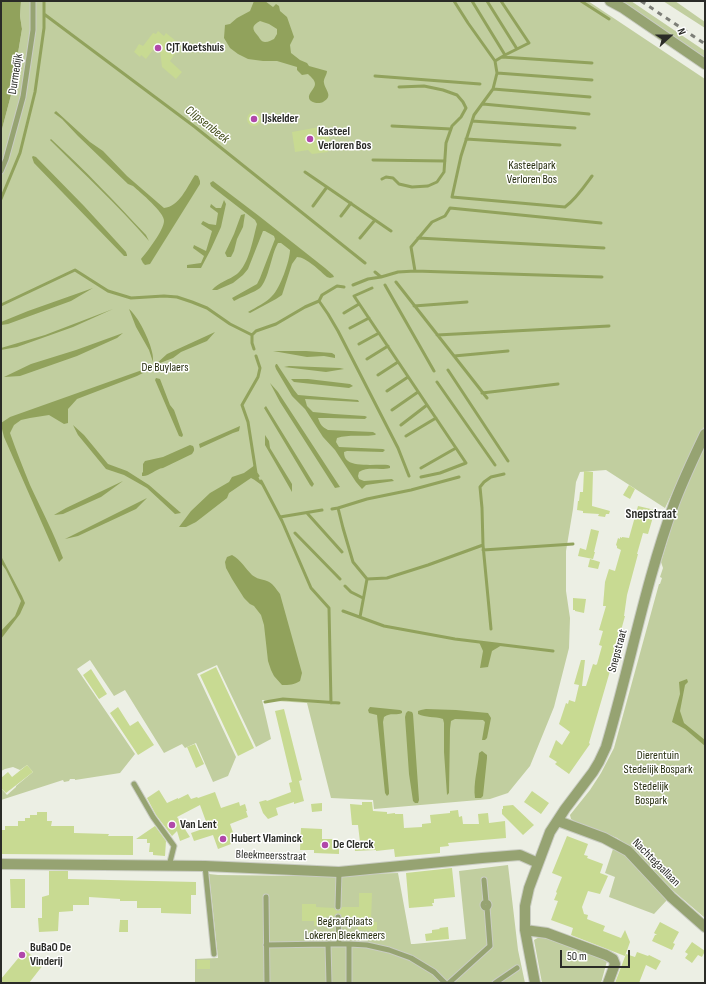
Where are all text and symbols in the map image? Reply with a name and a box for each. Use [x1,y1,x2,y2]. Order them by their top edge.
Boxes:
north arrow [650,16,690,56]
text: N [675,26,689,37]
place label: CJT Koetshuis [166,41,224,55]
marker: CJT Koetshuis [153,43,163,53]
street label: Durmedijk [6,53,26,95]
water label: Clipsenbeek [182,103,232,147]
place label: IJskelder [262,112,298,126]
marker: IJskelder [249,114,259,124]
place label: Kasteel Verloren Bos [318,125,371,153]
marker: Kasteel Verloren Bos [305,134,315,144]
park label: Kasteelpark Verloren Bos [507,159,557,187]
park label: De Buylaers [142,361,188,375]
district label: Snepstraat [626,507,676,523]
street label: Snepstraat [605,628,631,674]
park label: Dierentuin Stedelijk Bospark [624,749,692,777]
park label: Stedelijk Bospark [634,780,668,808]
place label: Van Lent [180,818,217,832]
marker: Van Lent [167,820,177,830]
place label: Hubert Vlaminck [231,832,302,846]
marker: Hubert Vlaminck [218,834,228,844]
street label: Nachtegaallaan [629,836,683,890]
place label: De Clerck [333,838,374,852]
marker: De Clerck [320,840,330,850]
street label: Bleekmeersstraat [235,848,307,864]
park label: Begraafplaats Lokeren Bleekmeers [305,915,385,943]
place label: BuBaO De Vinderij [30,941,71,969]
scale bar [562,942,632,968]
text: 50 m [567,949,587,964]
marker: BuBaO De Vinderij [17,950,27,960]

